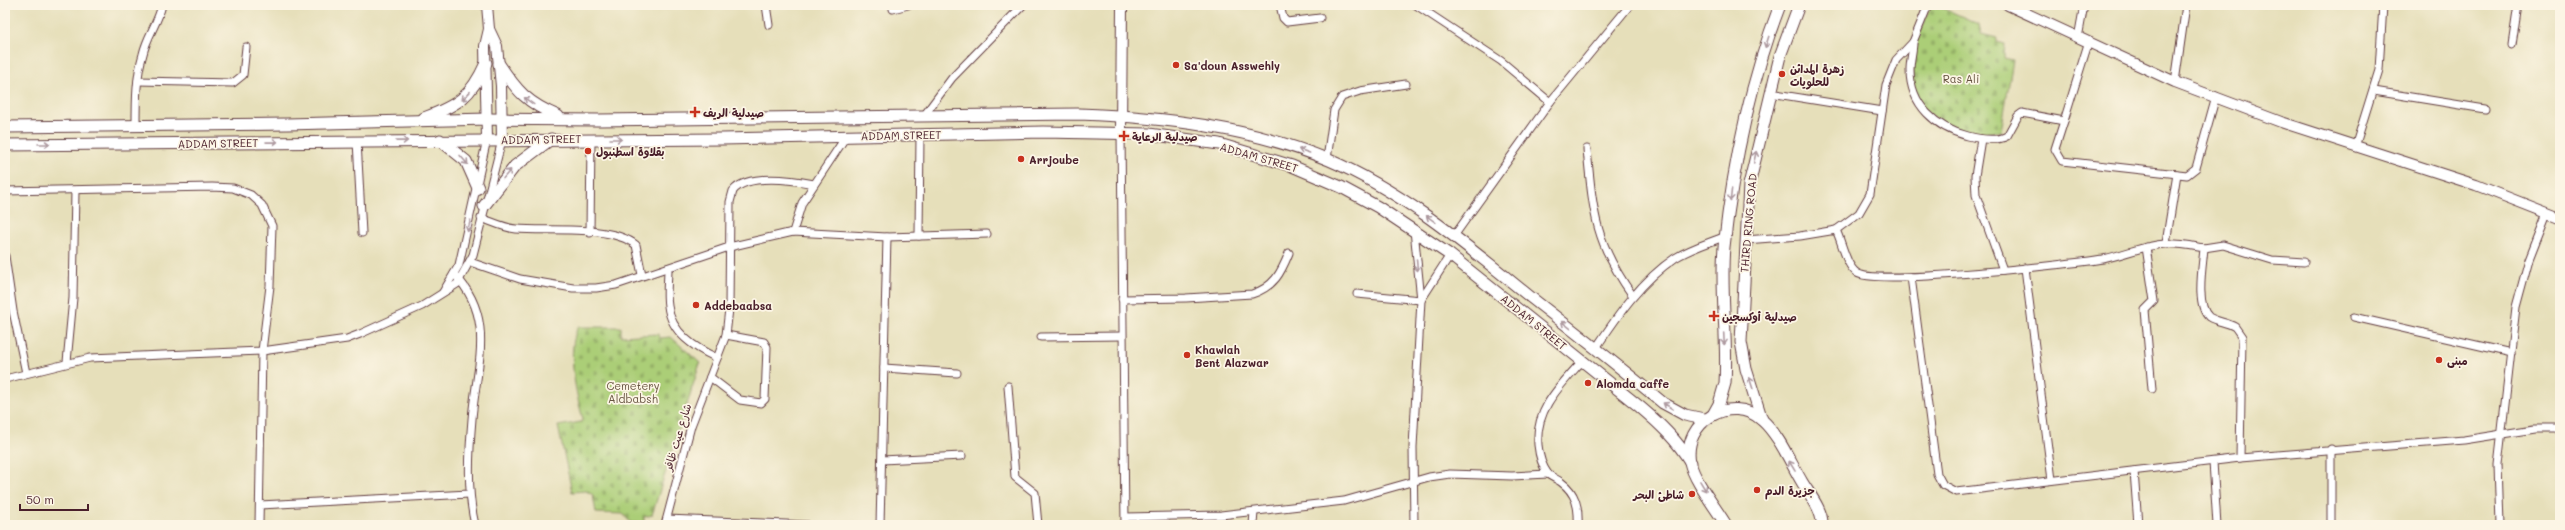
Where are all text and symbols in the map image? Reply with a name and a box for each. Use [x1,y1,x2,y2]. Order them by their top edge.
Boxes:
one-way arrow [1763,35,1770,48]
place label: Sa'doun Asswehly [1184,58,1280,73]
marker: Sa'doun Asswehly [1171,60,1181,70]
place label: زهرة المدائن للحلويات [1790,61,1844,90]
marker: زهرة المدائن للحلويات [1777,69,1787,79]
park label: Ras Ali [1943,71,1979,86]
one-way arrow [461,91,471,101]
one-way arrow [524,97,535,105]
place label: صيدلية الريف [703,105,764,120]
marker: صيدلية الريف [690,107,700,117]
street label: ADDAM STREET [861,127,941,143]
place label: صيدلية الرعاية [1132,129,1198,144]
street label: ADDAM STREET [501,131,581,147]
marker: صيدلية الرعاية [1119,131,1129,141]
street label: ADDAM STREET [178,135,258,151]
one-way arrow [609,135,622,143]
one-way arrow [395,137,408,145]
one-way arrow [265,138,278,146]
street label: ADDAM STREET [1218,139,1300,175]
one-way arrow [37,140,50,148]
place label: بقلاوة اسطنبول [596,144,665,160]
marker: بقلاوة اسطنبول [583,146,593,156]
one-way arrow [1299,147,1311,155]
one-way arrow [1751,151,1759,164]
place label: Arrjoube [1029,152,1079,167]
marker: Arrjoube [1016,154,1026,164]
one-way arrow [459,155,468,165]
one-way arrow [503,169,512,180]
street label: THIRD RING ROAD [1736,173,1760,273]
one-way arrow [1727,188,1734,201]
one-way arrow [1426,215,1437,223]
one-way arrow [465,219,472,232]
one-way arrow [1414,258,1421,271]
street label: ADDAM STREET [1498,291,1570,353]
place label: Addebaabsa [704,298,772,313]
marker: Addebaabsa [691,300,701,310]
place label: صيدلية أوكسجين [1722,309,1797,324]
marker: صيدلية أوكسجين [1709,311,1719,321]
one-way arrow [1561,320,1572,329]
one-way arrow [1720,332,1727,345]
place label: Khawlah Bent Alazwar [1195,342,1269,370]
marker: Khawlah Bent Alazwar [1182,350,1192,360]
place label: مبنى [2447,353,2468,369]
marker: مبنى [2434,355,2444,365]
place label: Alomda caffe [1596,376,1669,391]
one-way arrow [1747,377,1754,390]
park label: Cemetery Aldbabsh [606,378,660,406]
marker: Alomda caffe [1583,378,1593,388]
one-way arrow [1662,401,1674,409]
street label: شارع عيت ظافر [659,402,696,474]
one-way arrow [1788,460,1796,472]
one-way arrow [1699,480,1707,492]
place label: جزيرة الدم [1765,483,1815,500]
marker: جزيرة الدم [1752,485,1762,495]
scale bar [20,486,88,512]
place label: شاطئ البحر [1632,487,1684,502]
marker: شاطئ البحر [1687,489,1697,499]
text: 50 m [26,491,54,507]

